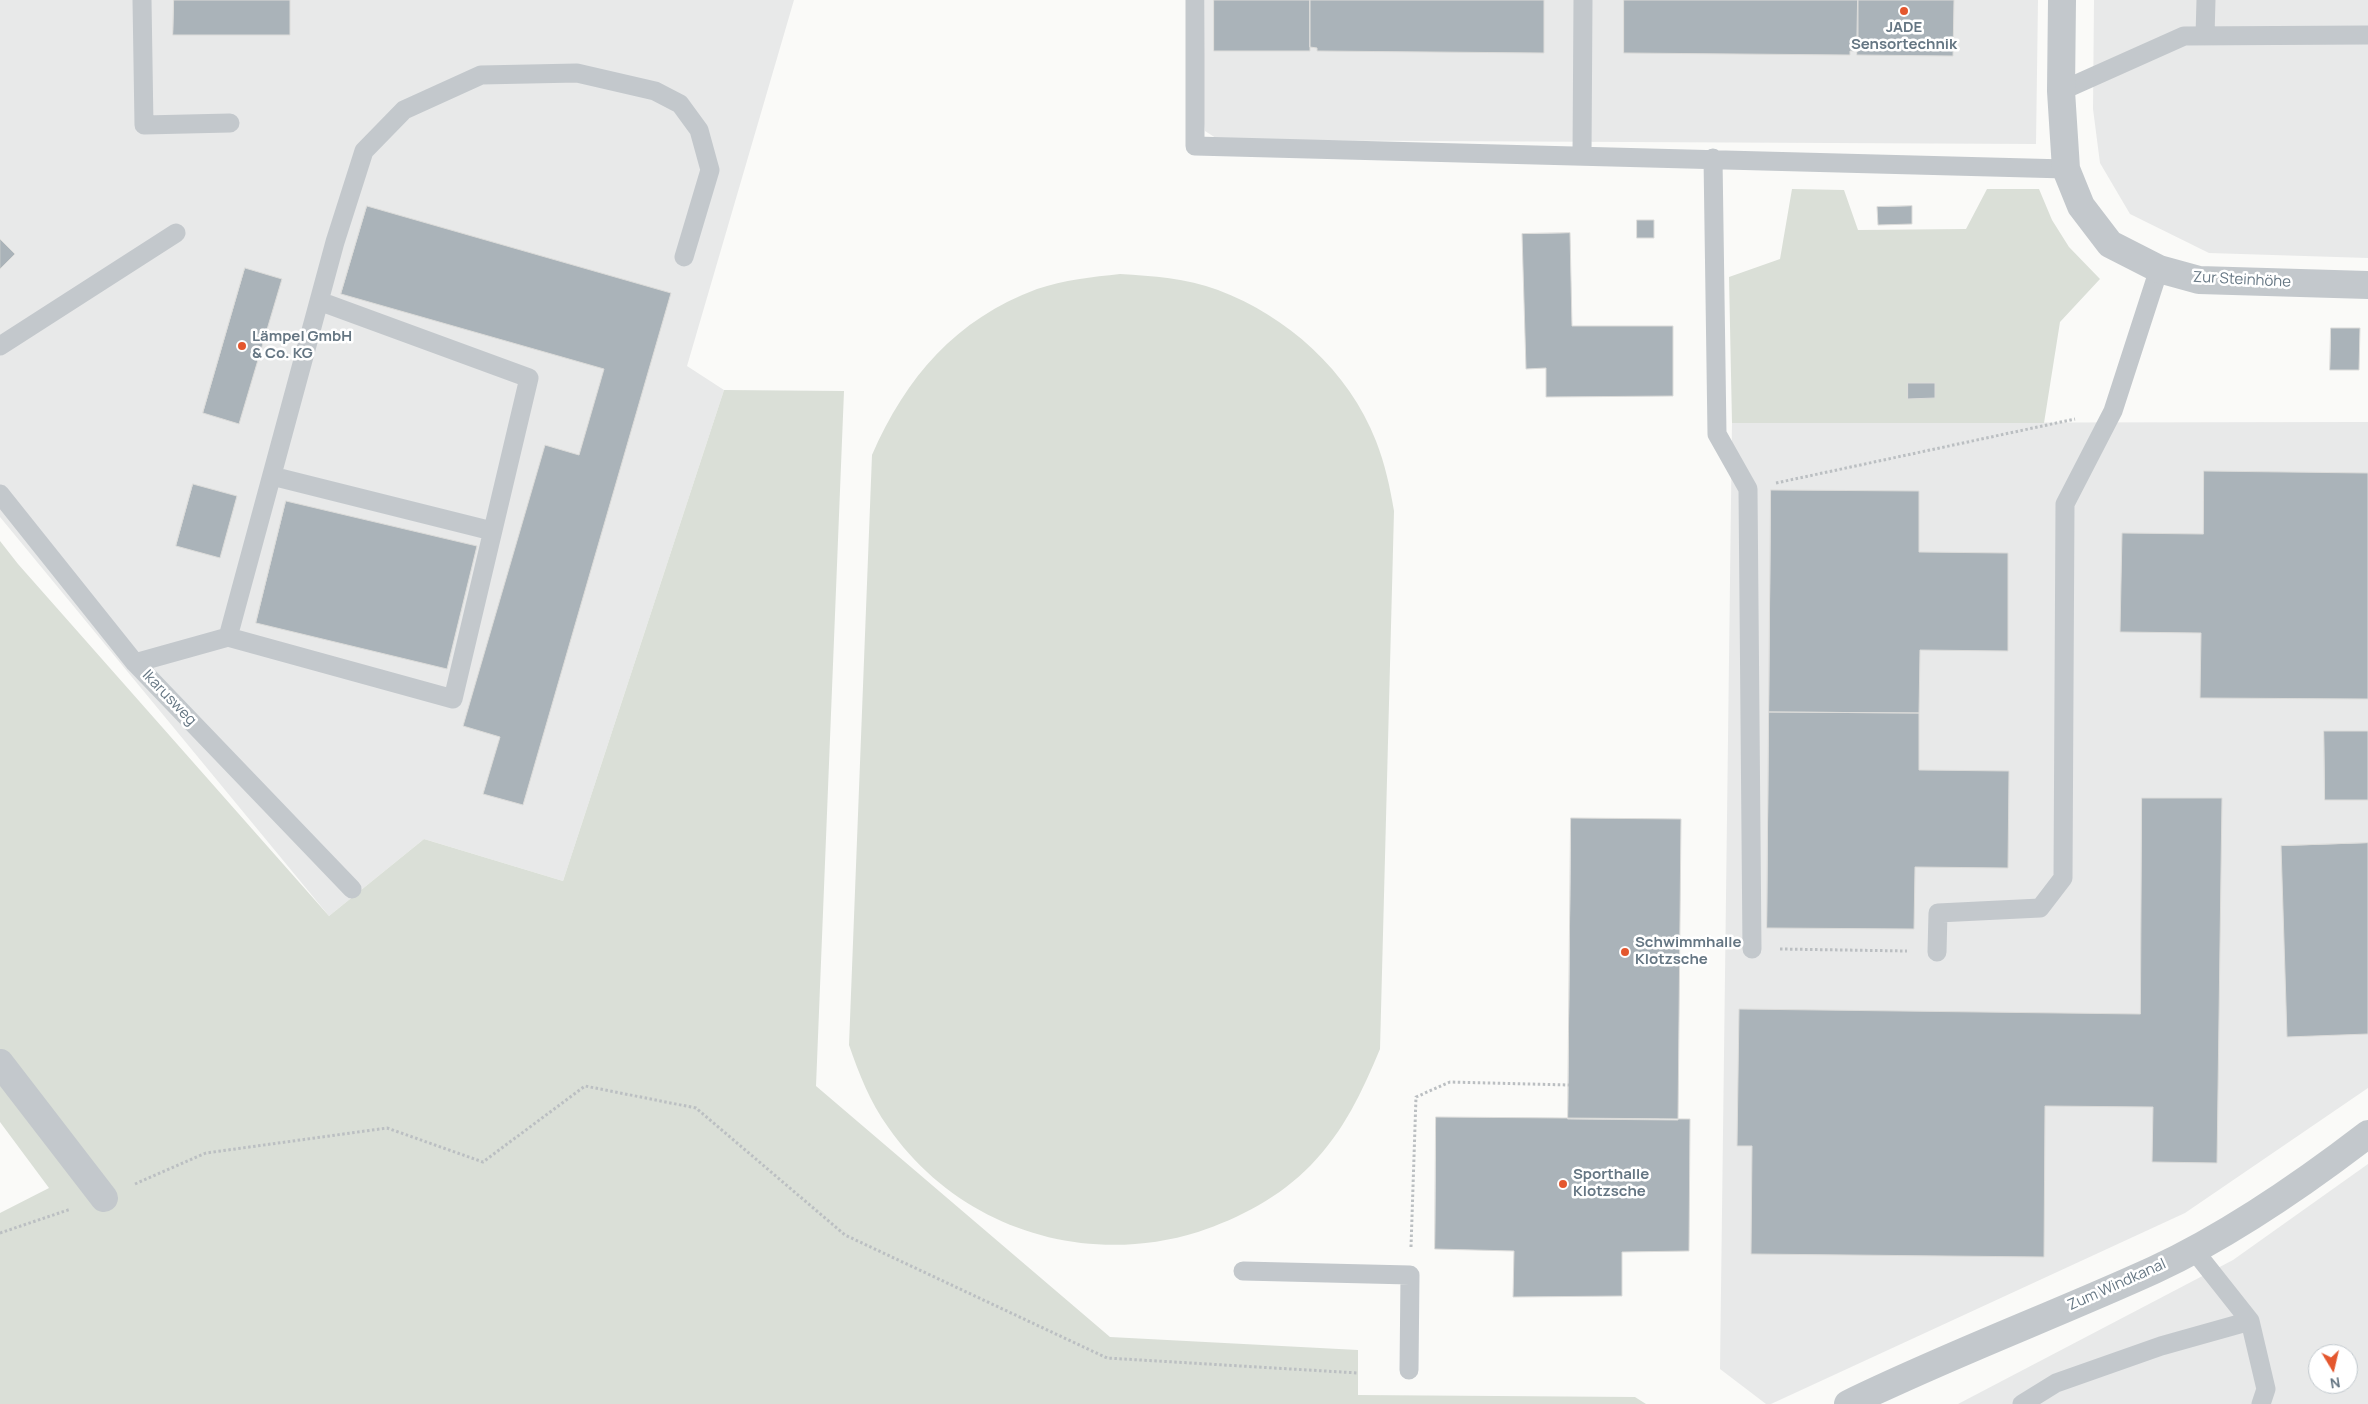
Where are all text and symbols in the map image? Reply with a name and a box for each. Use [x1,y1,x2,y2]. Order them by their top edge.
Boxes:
marker: JADE Sensortechnik [1898,5,1910,17]
place label: JADE Sensortechnik [1851,19,1957,54]
street label: Zur Steinhöhe [2193,268,2291,292]
place label: Lämpel GmbH & Co. KG [252,328,352,363]
marker: Lämpel GmbH & Co. KG [236,340,248,352]
street label: Ikarusweg [138,667,200,729]
place label: Schwimmhalle Klotzsche [1635,934,1742,969]
marker: Schwimmhalle Klotzsche [1619,946,1631,958]
place label: Sporthalle Klotzsche [1573,1166,1649,1201]
marker: Sporthalle Klotzsche [1557,1178,1569,1190]
street label: Zum Windkanal [2065,1255,2169,1315]
north arrow [2308,1344,2358,1394]
text: N [2329,1373,2342,1393]

